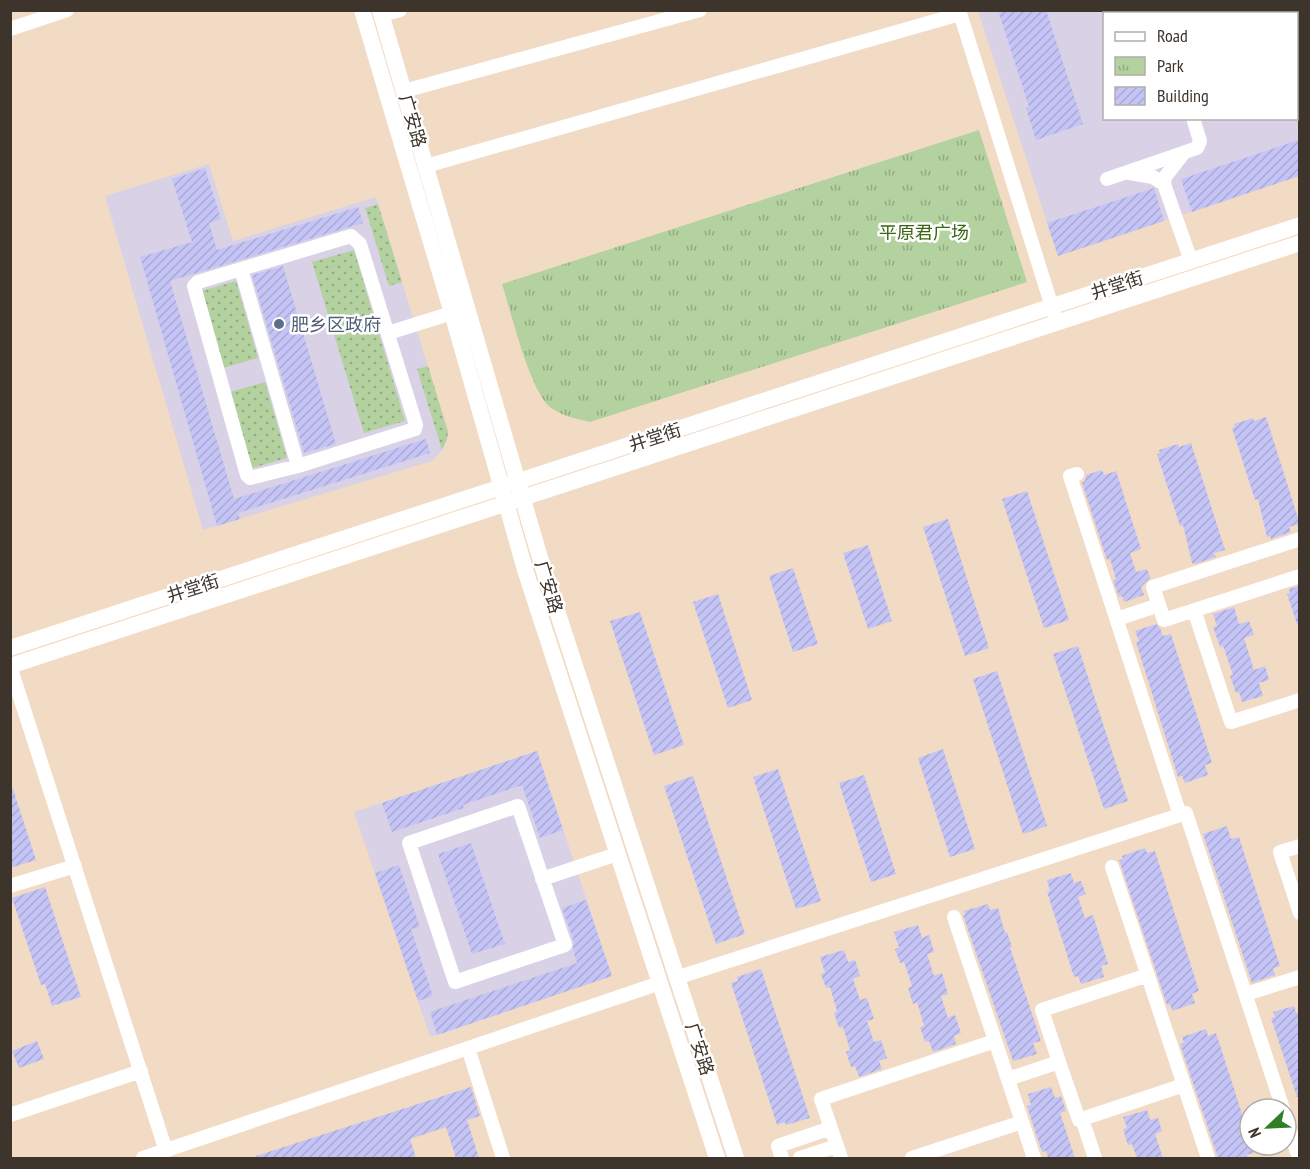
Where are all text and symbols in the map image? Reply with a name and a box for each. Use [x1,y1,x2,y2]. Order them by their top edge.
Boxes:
legend [1103,12,1298,120]
text: Road [1157,24,1188,47]
text: Park [1157,54,1184,77]
text: Building [1157,84,1209,107]
street label: 广安路 [395,92,431,150]
park label: 平原君广场 [879,221,969,244]
street label: 井堂街 [1088,266,1146,304]
place label: 肥乡区政府 [291,313,381,336]
marker: 肥乡区政府 [272,317,286,331]
street label: 井堂街 [626,418,684,456]
street label: 广安路 [530,558,568,616]
street label: 井堂街 [164,569,222,607]
street label: 广安路 [681,1020,719,1078]
north arrow [1238,1097,1298,1157]
text: N [1243,1125,1265,1141]

